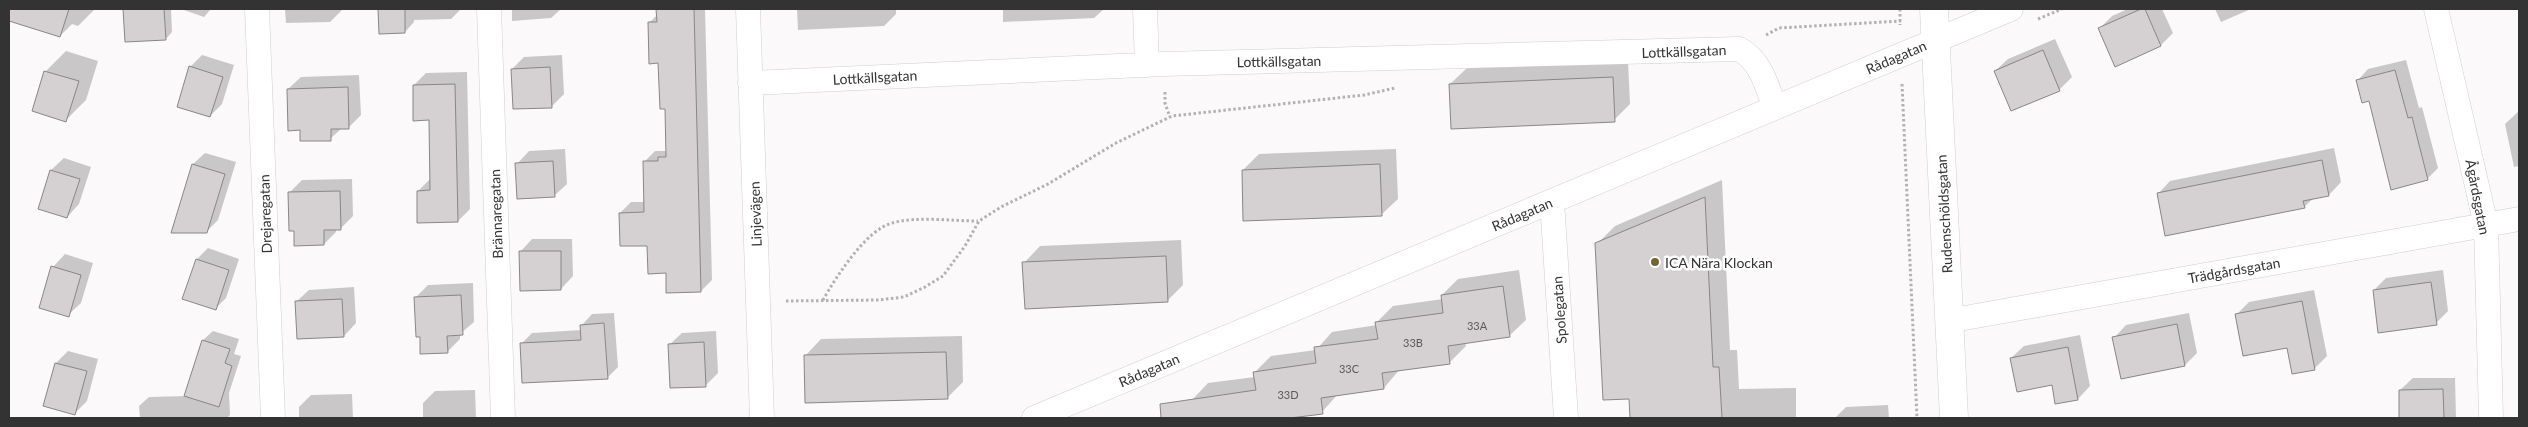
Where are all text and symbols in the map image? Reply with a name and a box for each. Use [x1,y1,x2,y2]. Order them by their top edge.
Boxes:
street label: Rådagatan [1863,37,1929,77]
street label: Lottkällsgatan [1641,41,1727,61]
street label: Lottkällsgatan [1237,52,1321,70]
street label: Lottkällsgatan [832,66,918,88]
street label: Rudenschöldsgatan [1932,154,1956,274]
street label: Ågårdsgatan [2462,158,2494,236]
street label: Brännaregatan [486,169,506,259]
street label: Drejaregatan [255,174,275,254]
street label: Linjevägen [745,181,765,247]
street label: Rådagatan [1489,194,1555,234]
place label: ICA Nära Klockan [1665,254,1773,271]
street label: Trädgårdsgatan [2187,254,2281,286]
marker: ICA Nära Klockan [1649,256,1661,268]
street label: Spolegatan [1548,276,1570,344]
house number: 33A [1467,319,1488,332]
house number: 33B [1403,336,1423,349]
street label: Rådagatan [1116,350,1182,390]
house number: 33C [1339,362,1360,375]
house number: 33D [1277,388,1299,401]

